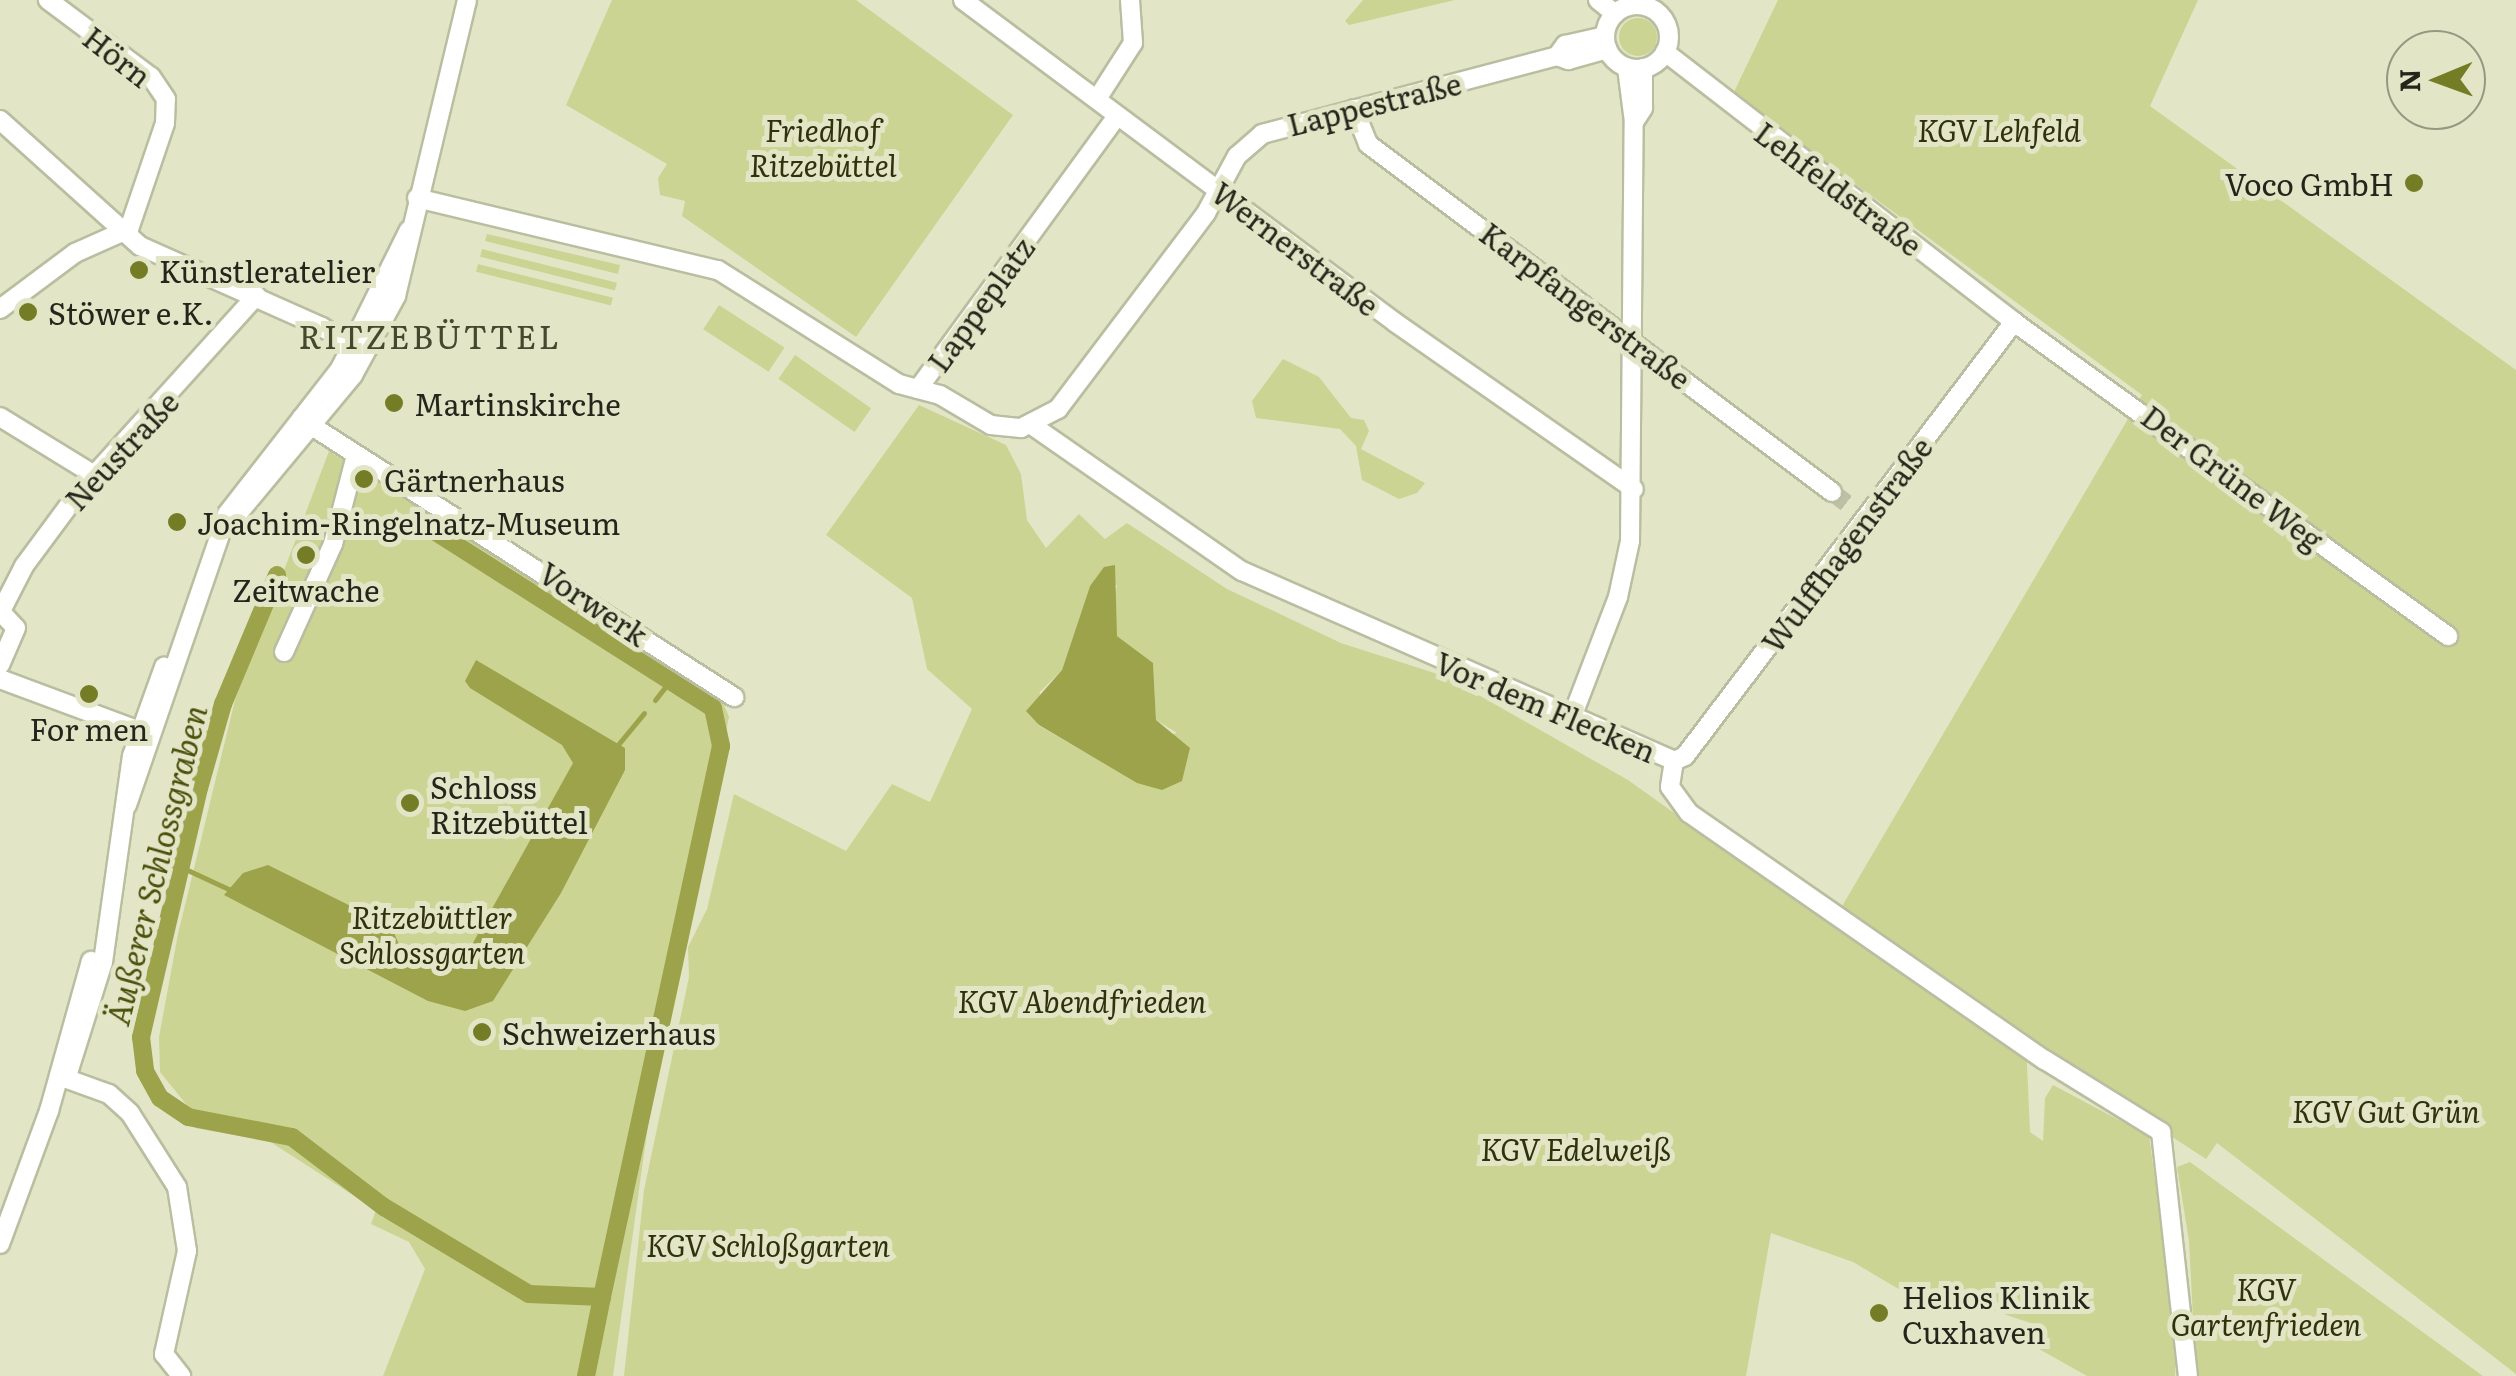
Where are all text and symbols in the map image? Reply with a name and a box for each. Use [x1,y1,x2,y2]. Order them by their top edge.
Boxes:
street label: Hörn [77,18,159,94]
north arrow [2386,30,2486,130]
street label: Lappestraße [1283,64,1465,142]
text: N [2387,68,2429,93]
park label: Friedhof Ritzebüttel [749,111,897,182]
park label: KGV Lehfeld [1917,111,2081,147]
street label: Lehfeldstraße [1748,114,1930,262]
place label: Voco GmbH [2225,165,2394,201]
marker: Voco GmbH [2403,172,2425,194]
street label: Wernerstraße [1205,174,1387,322]
street label: Karpfangerstraße [1474,214,1698,396]
street label: Lappeplatz [919,230,1041,378]
place label: Künstleratelier [159,252,375,288]
marker: Künstleratelier [128,259,150,281]
place label: Stöwer e.K. [48,294,214,330]
marker: Stöwer e.K. [17,301,39,323]
district label: RITZEBÜTTEL [298,316,562,354]
street label: Neustraße [57,383,185,517]
place label: Martinskirche [414,385,621,421]
marker: Martinskirche [383,392,405,414]
street label: Der Grüne Weg [2135,397,2331,557]
street label: Wulffhagenstraße [1753,429,1939,659]
place label: Gärtnerhaus [384,461,564,497]
marker: Gärtnerhaus [353,468,375,490]
place label: Joachim-Ringelnatz-Museum [197,504,620,540]
marker: Joachim-Ringelnatz-Museum [166,511,188,533]
marker: Zeitwache [295,544,317,566]
street label: Vorwerk [533,554,655,652]
place label: Zeitwache [232,571,380,607]
street label: Vor dem Flecken [1430,643,1662,769]
marker: For men [78,683,100,705]
water label: Äußerer Schlossgraben [97,701,213,1029]
place label: For men [30,710,148,746]
place label: Schloss Ritzebüttel [430,768,588,838]
marker: Schloss Ritzebüttel [399,792,421,814]
park label: Ritzebüttler Schlossgarten [339,898,525,968]
park label: KGV Abendfrieden [958,982,1206,1018]
place label: Schweizerhaus [502,1014,716,1050]
marker: Schweizerhaus [471,1021,493,1043]
park label: KGV Gut Grün [2292,1092,2480,1128]
park label: KGV Edelweiß [1480,1130,1672,1166]
park label: KGV Schloßgarten [646,1226,890,1262]
park label: KGV Gartenfrieden [2171,1270,2361,1340]
place label: Helios Klinik Cuxhaven [1902,1278,2089,1348]
marker: Helios Klinik Cuxhaven [1866,1300,1892,1326]

